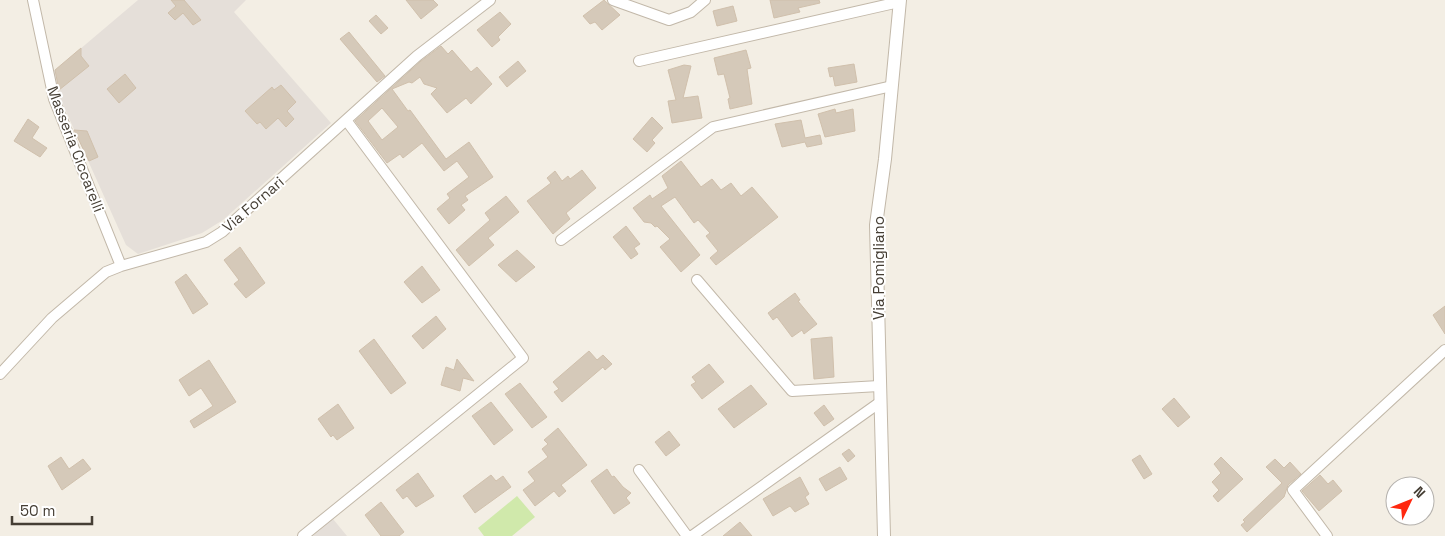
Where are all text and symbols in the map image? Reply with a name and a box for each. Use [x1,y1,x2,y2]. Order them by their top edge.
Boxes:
street label: Masseria Ciccarelli [43,83,109,215]
street label: Via Fornari [218,172,288,236]
street label: Via Pomigliano [869,216,888,320]
north arrow [1385,476,1435,526]
text: N [1410,483,1429,502]
scale bar [12,494,92,526]
text: 50 m [20,501,55,520]

